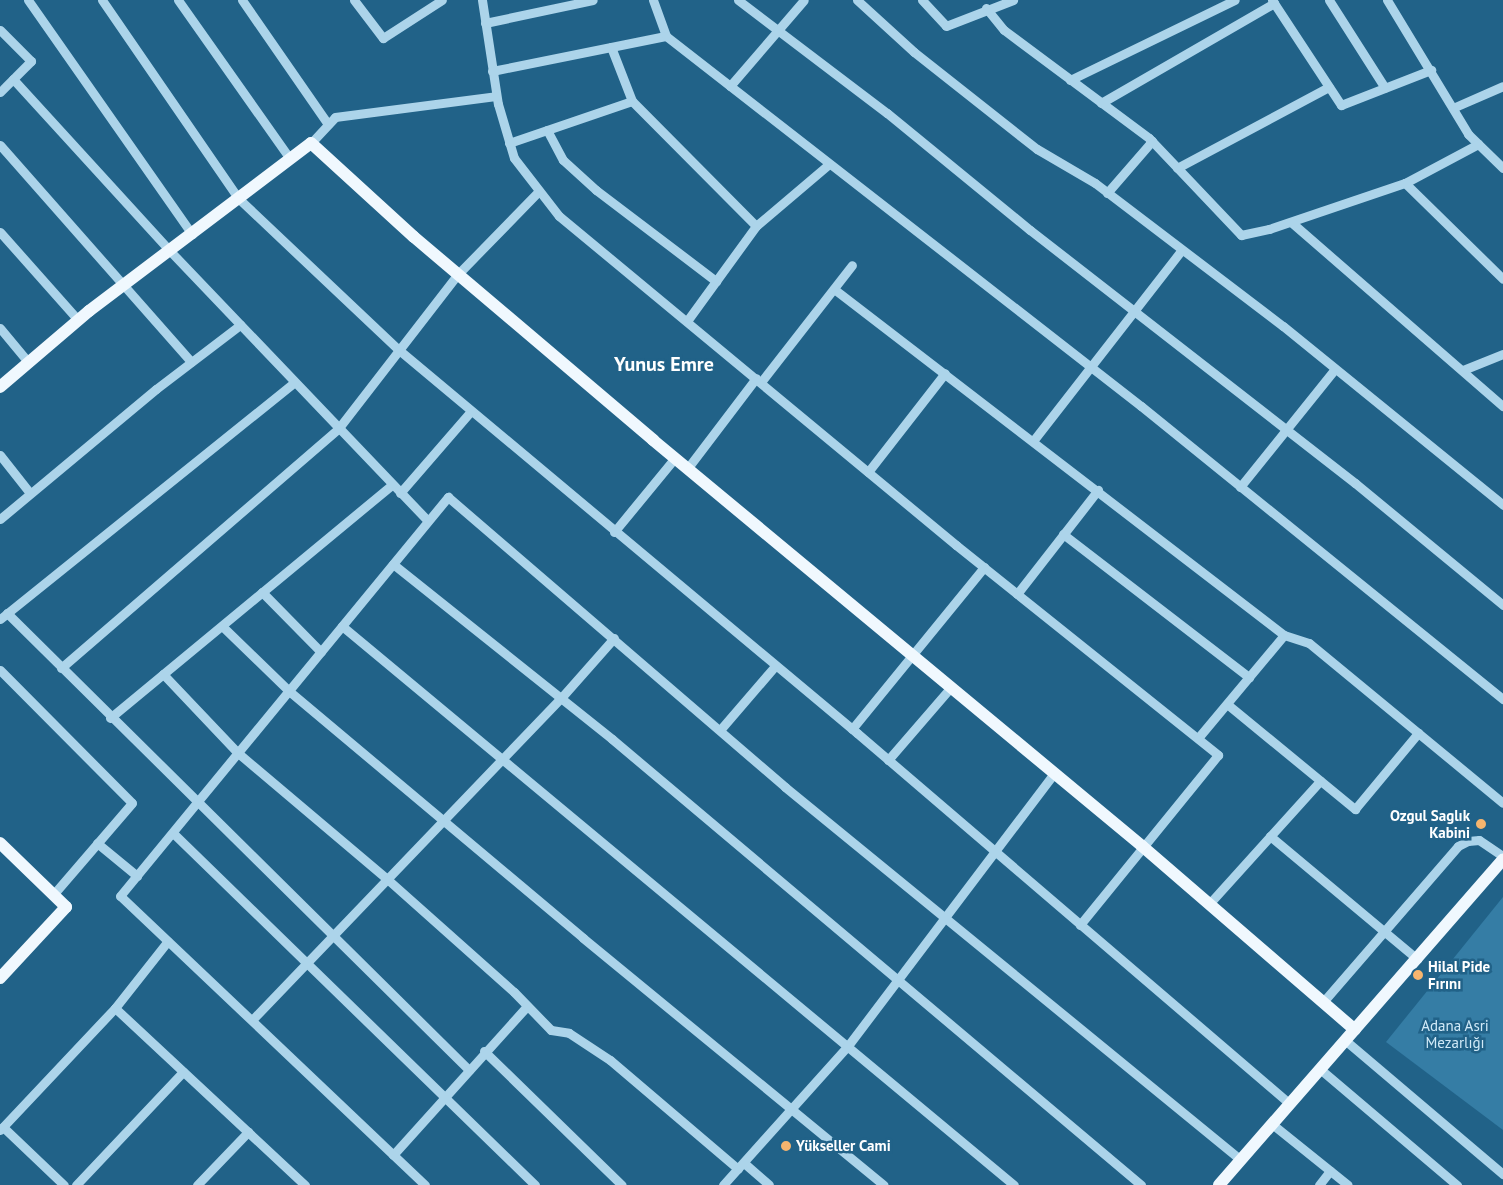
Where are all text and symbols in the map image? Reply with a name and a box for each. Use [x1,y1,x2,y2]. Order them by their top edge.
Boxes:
district label: Yunus Emre [614,352,714,376]
place label: Ozgul Saglık Kabini [1390,806,1470,841]
marker: Ozgul Saglık Kabini [1474,817,1488,831]
place label: Hilal Pide Fırını [1428,957,1490,992]
marker: Hilal Pide Fırını [1412,969,1424,981]
park label: Adana Asri Mezarlığı [1421,1016,1489,1051]
place label: Yükseller Cami [796,1137,891,1155]
marker: Yükseller Cami [780,1140,792,1152]

